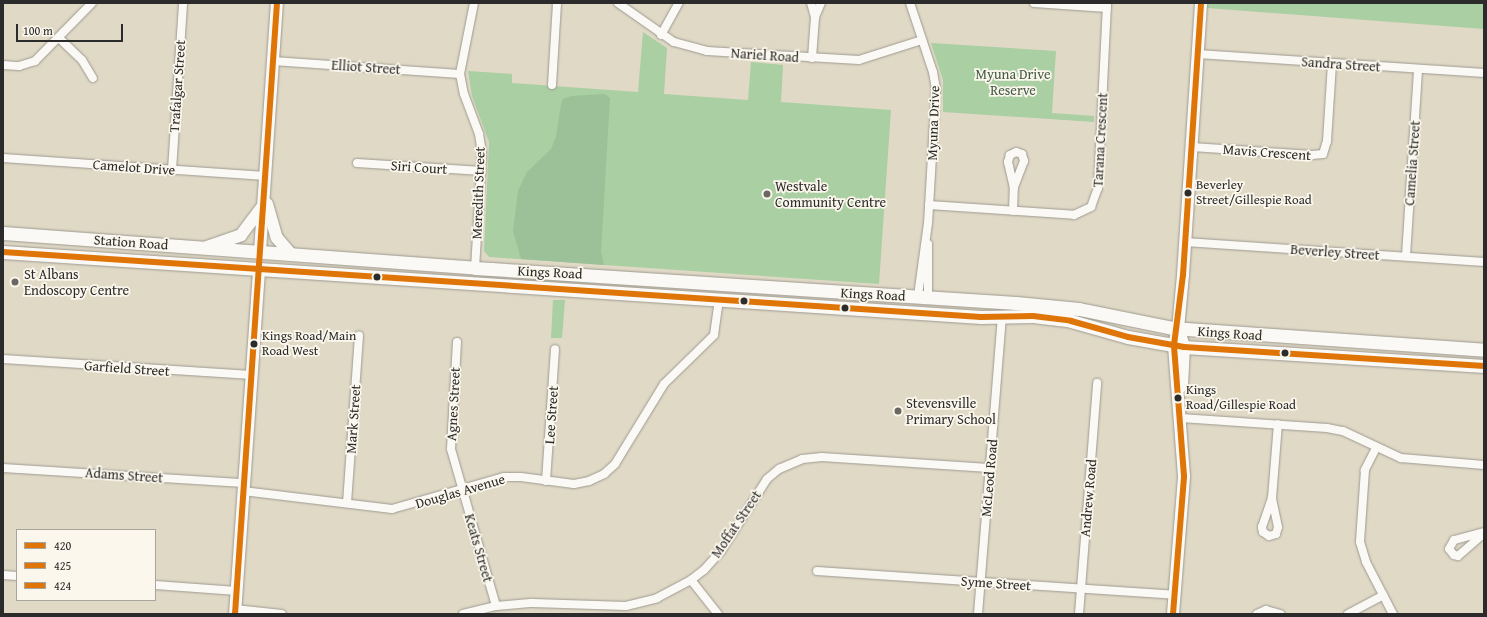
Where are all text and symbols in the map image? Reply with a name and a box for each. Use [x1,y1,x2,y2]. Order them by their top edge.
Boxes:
scale bar [18,16,125,42]
text: 100 m [23,22,53,39]
street label: Trafalgar Street [165,39,189,133]
street label: Nariel Road [730,44,800,66]
street label: Sandra Street [1301,53,1381,75]
street label: Elliot Street [331,56,401,78]
park label: Myuna Drive Reserve [976,66,1050,98]
street label: Myuna Drive [923,85,943,161]
street label: Tarana Crescent [1089,92,1111,188]
street label: Camelia Street [1401,120,1423,206]
street label: Mavis Crescent [1222,141,1312,163]
street label: Meredith Street [468,146,488,240]
street label: Camelot Drive [92,156,176,178]
street label: Siri Court [390,157,448,177]
place label: Westvale Community Centre [775,178,886,210]
place label: Beverley Street/Gillespie Road [1196,178,1312,209]
marker: Beverley Street/Gillespie Road [1183,188,1193,198]
marker: Westvale Community Centre [762,189,772,199]
street label: Station Road [93,231,169,253]
street label: Beverley Street [1290,241,1380,263]
street label: Kings Road [517,262,583,282]
place label: St Albans Endoscopy Centre [24,266,129,298]
unlabelled marker [372,272,382,282]
marker: St Albans Endoscopy Centre [9,276,21,288]
street label: Kings Road [840,284,906,304]
unlabelled marker [739,296,749,306]
unlabelled marker [840,303,850,313]
street label: Kings Road [1197,322,1263,344]
place label: Kings Road/Main Road West [262,329,356,360]
marker: Kings Road/Main Road West [249,339,259,349]
unlabelled marker [1280,348,1290,358]
street label: Garfield Street [84,357,170,379]
street label: Agnes Street [443,367,463,441]
place label: Kings Road/Gillespie Road [1186,383,1296,414]
street label: Mark Street [342,384,364,454]
street label: Lee Street [541,385,561,445]
marker: Kings Road/Gillespie Road [1173,393,1183,403]
place label: Stevensville Primary School [906,395,996,428]
marker: Stevensville Primary School [893,406,903,416]
street label: McLeod Road [977,438,1001,518]
street label: Andrew Road [1076,458,1100,538]
street label: Adams Street [84,464,164,486]
street label: Douglas Avenue [413,470,507,512]
street label: Moffat Street [707,487,765,561]
street label: Keats Street [461,512,497,584]
legend [16,529,156,601]
text: 420 [54,537,71,554]
text: 425 [54,557,71,574]
street label: Syme Street [960,572,1032,594]
text: 424 [54,577,71,594]

